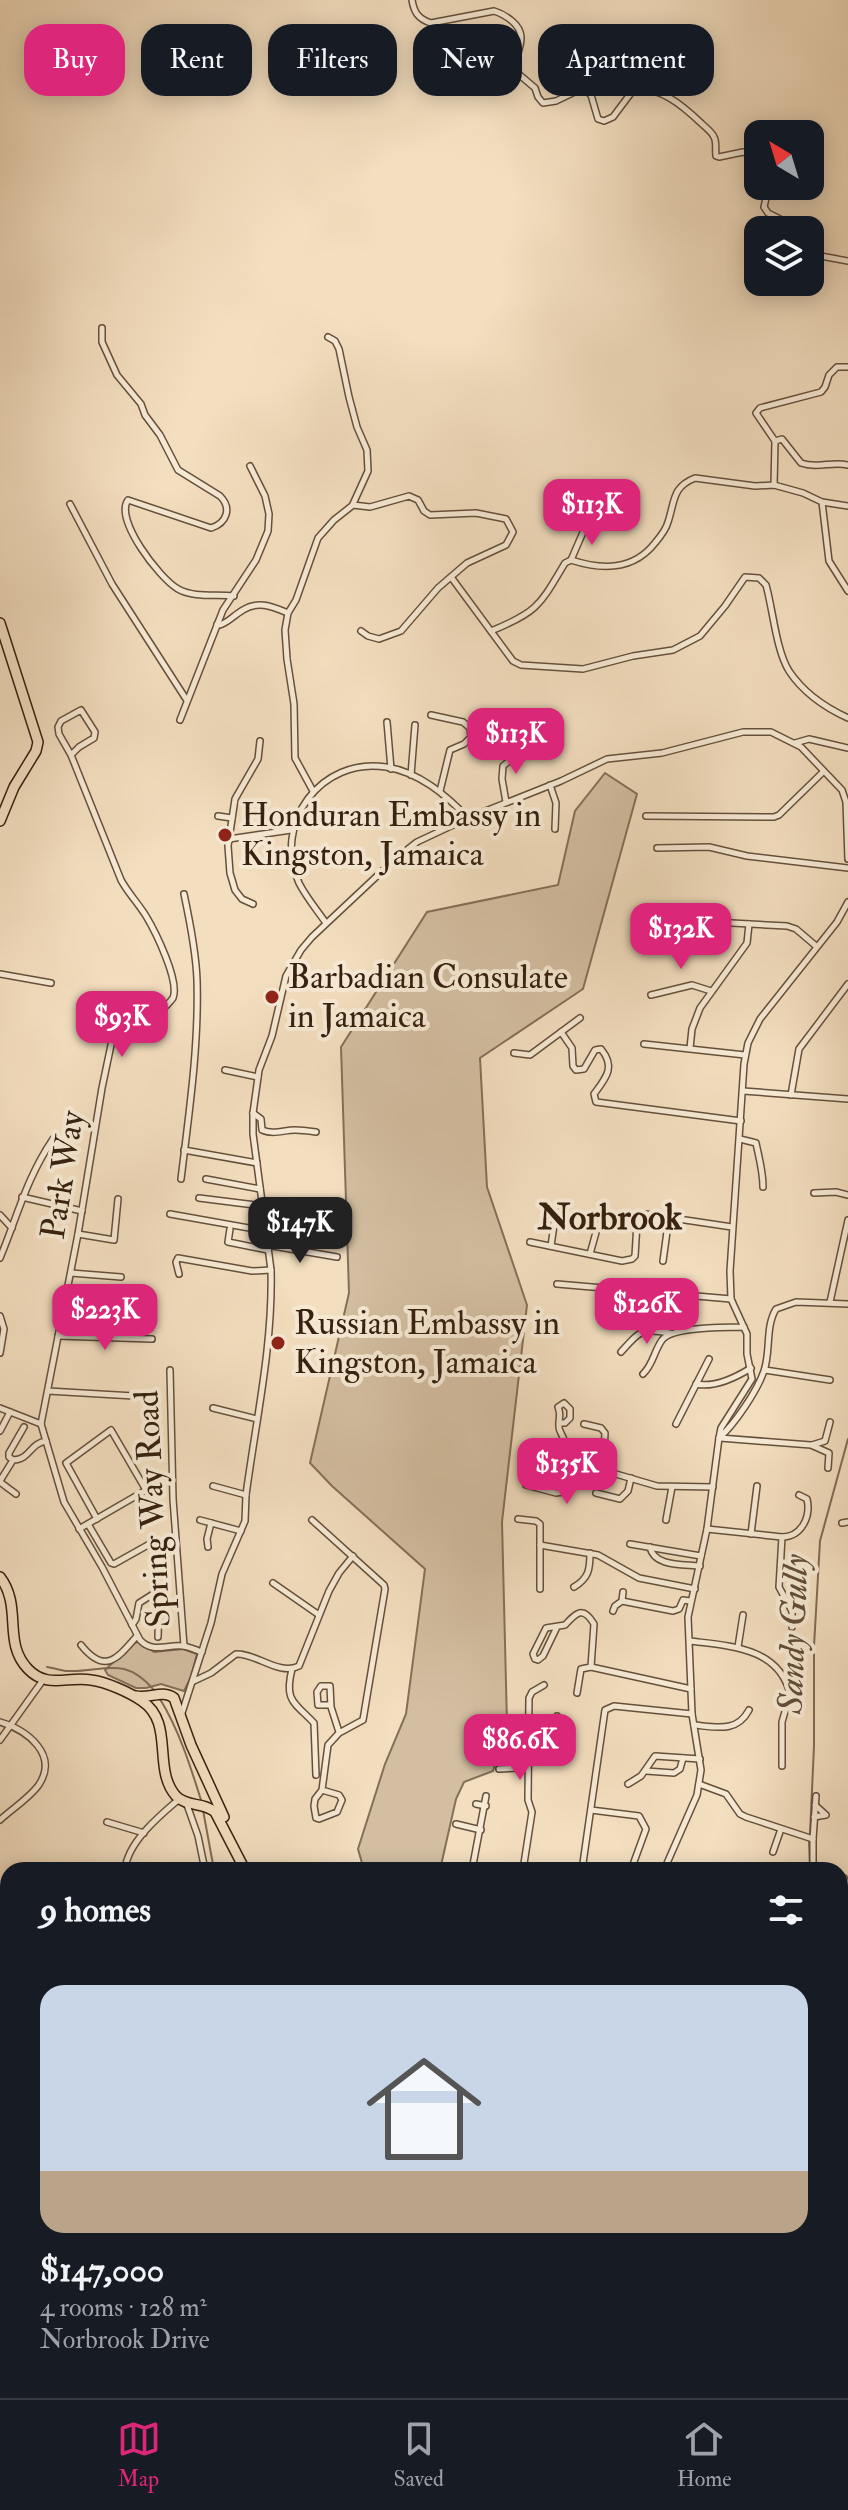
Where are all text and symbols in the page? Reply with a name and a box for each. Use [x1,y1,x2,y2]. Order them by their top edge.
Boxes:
chip: Buy [24,24,125,96]
chip: Rent [141,24,252,96]
chip: Filters [268,24,397,96]
chip: New [413,24,522,96]
chip: Apartment [538,24,714,96]
north arrow [744,120,824,200]
map controls [744,120,824,296]
button: layers [744,216,824,296]
pin: $113K [536,479,648,547]
text: $113K [561,489,623,521]
pin: $113K [460,708,572,776]
text: $113K [485,718,547,750]
place label: Honduran Embassy in Kingston, Jamaica [241,794,541,876]
marker: Honduran Embassy in Kingston, Jamaica [216,826,234,844]
pin: $132K [625,903,737,971]
text: $132K [648,913,714,945]
place label: Barbadian Consulate in Jamaica [288,956,568,1038]
marker: Barbadian Consulate in Jamaica [263,988,281,1006]
pin: $93K [75,991,169,1059]
text: $93K [94,1001,150,1033]
street label: Park Way [32,1107,95,1242]
district label: Norbrook [537,1195,683,1240]
pin: $147K [244,1197,356,1265]
text: $147K [266,1207,334,1239]
pin: $126K [591,1278,703,1346]
pin: $223K [49,1284,161,1352]
text: $126K [613,1288,681,1320]
text: $223K [70,1294,140,1326]
place label: Russian Embassy in Kingston, Jamaica [294,1302,560,1384]
marker: Russian Embassy in Kingston, Jamaica [269,1334,287,1352]
street label: Spring Way Road [125,1389,181,1629]
pin: $135K [511,1438,623,1506]
text: $135K [535,1448,599,1480]
water label: Sandy Gully [768,1553,818,1716]
pin: $86.6K [455,1714,585,1782]
text: $86.6K [482,1724,558,1756]
icon: filters [764,1888,808,1932]
text: 9 homes [40,1889,151,1932]
icon: home [352,2037,496,2181]
text: $147,000 [40,2249,164,2292]
text: 4 rooms · 128 m² [40,2292,207,2324]
text: Norbrook Drive [40,2324,210,2356]
tab: Map [117,2417,161,2493]
tab: Saved [394,2417,444,2493]
tab: Home [677,2417,731,2493]

